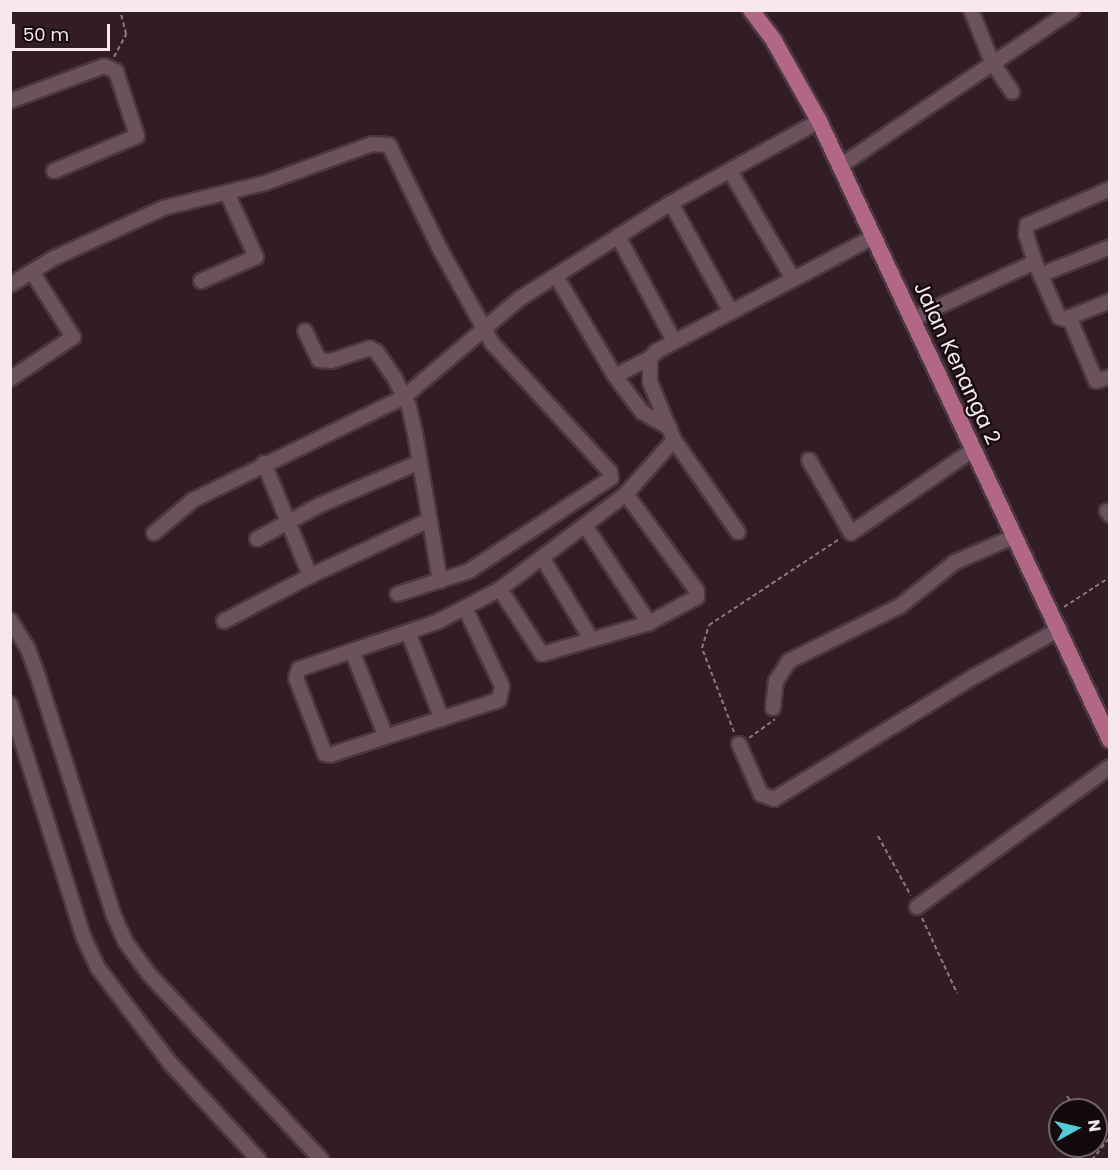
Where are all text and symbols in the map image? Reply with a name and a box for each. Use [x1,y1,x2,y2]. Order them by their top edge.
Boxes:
scale bar [15,12,112,50]
text: 50 m [23,22,69,47]
street label: Jalan Kenanga 2 [908,278,1006,448]
north arrow [1048,1098,1108,1158]
text: N [1082,1118,1107,1133]

